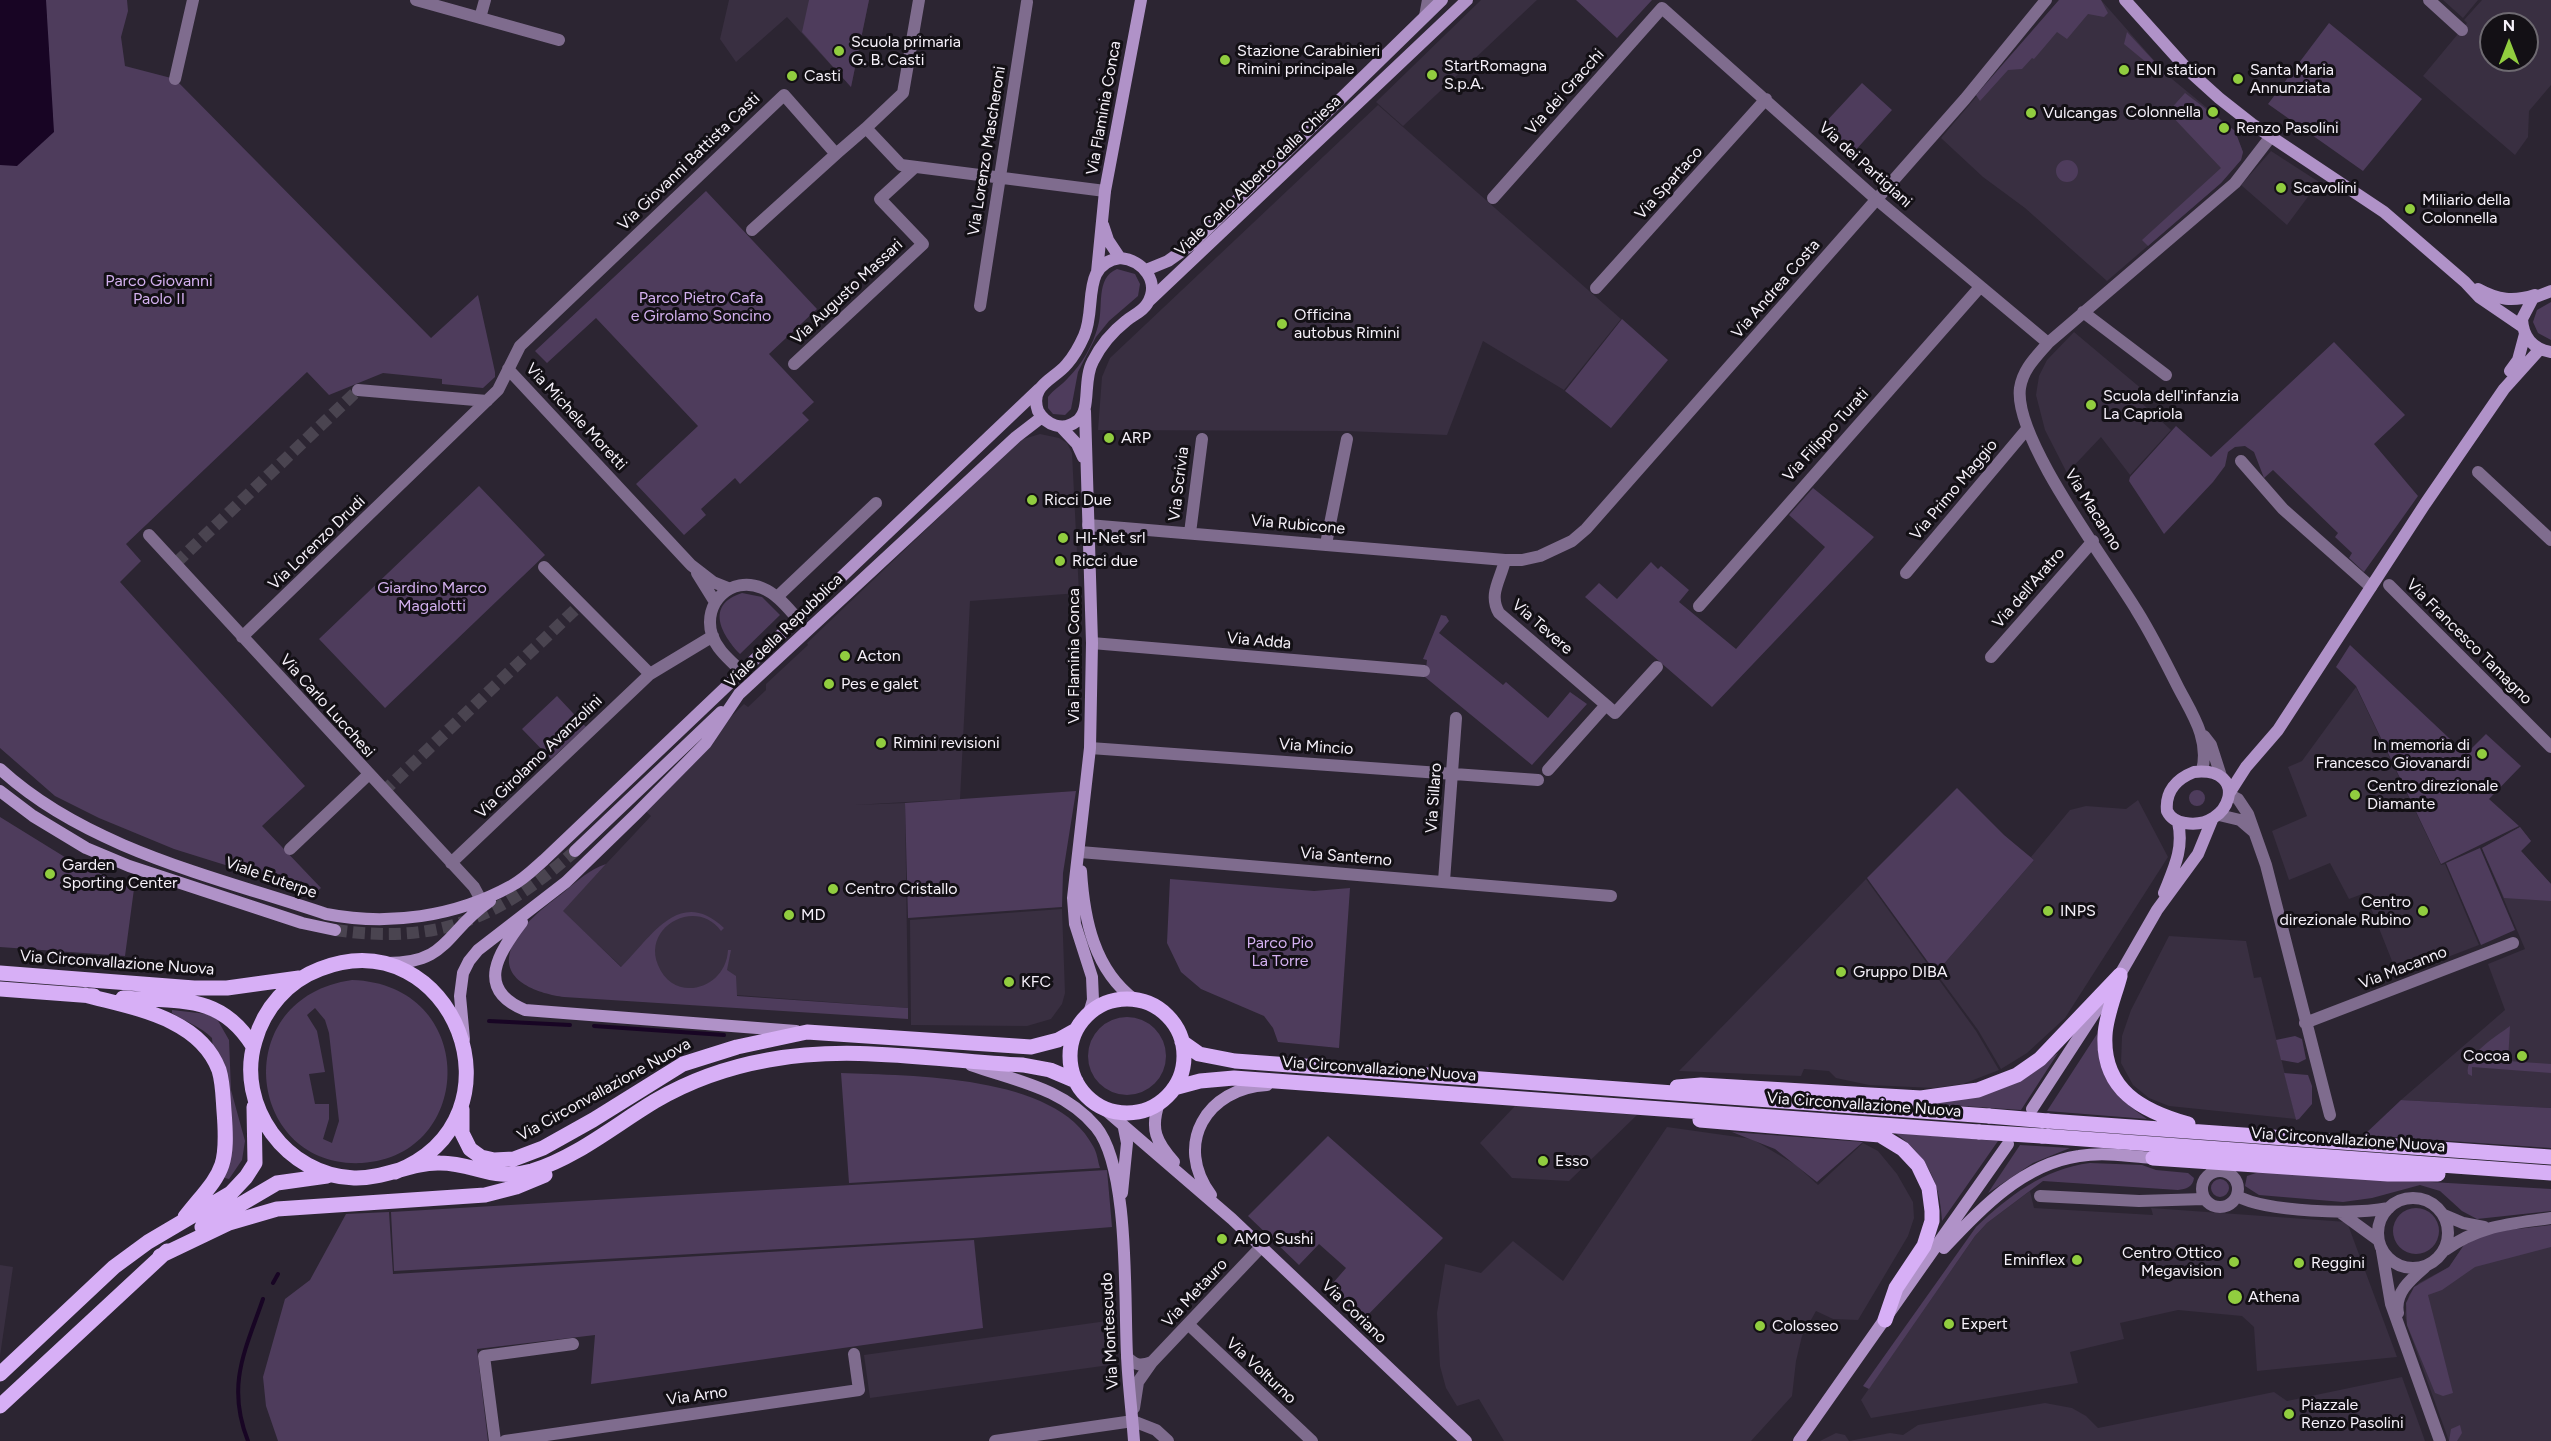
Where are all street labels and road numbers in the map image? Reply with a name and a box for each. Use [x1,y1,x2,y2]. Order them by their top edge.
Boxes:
street label: Via Flaminia Conca [1083,39,1125,177]
street label: Via dei Gracchi [1522,45,1608,139]
street label: Via Lorenzo Mascheroni [964,65,1010,237]
street label: Via Giovanni Battista Casti [614,89,764,235]
street label: Viale Carlo Alberto dalla Chiesa [1171,92,1345,260]
street label: Via dei Partigiani [1814,118,1916,212]
street label: Via Spartaco [1631,142,1707,224]
street label: Via Augusto Massari [787,235,907,349]
street label: Via Andrea Costa [1728,236,1824,342]
street label: Via Michele Moretti [521,359,631,475]
street label: Via Filippo Turati [1779,384,1873,486]
street label: Via Primo Maggio [1906,436,2002,544]
street label: Via Scrivia [1165,446,1193,522]
street label: Via Macanno [2060,466,2126,554]
street label: Via Lorenzo Drudi [265,492,369,594]
street label: Via Rubicone [1250,511,1346,539]
street label: Via dell'Aratro [1989,544,2069,632]
street label: Viale della Repubblica [721,570,847,692]
street label: Via Francesco Tamagno [2402,575,2536,709]
street label: Via Flaminia Conca [1064,588,1084,724]
street label: Via Tevere [1508,595,1576,659]
street label: Via Adda [1226,629,1292,653]
street label: Via Carlo Lucchesi [276,650,378,762]
street label: Via Girolamo Avanzolini [472,691,606,823]
street label: Via Mincio [1278,735,1354,759]
street label: Via Sillaro [1422,762,1446,834]
street label: Via Santerno [1299,843,1393,871]
street label: Viale Euterpe [223,853,319,903]
street label: Via Macanno [2356,942,2450,994]
street label: Via Circonvallazione Nuova [19,947,215,979]
street label: Via Circonvallazione Nuova [514,1034,694,1146]
street label: Via Circonvallazione Nuova [1281,1053,1477,1085]
street label: Via Circonvallazione Nuova [1766,1089,1962,1121]
street label: Via Circonvallazione Nuova [2250,1124,2446,1156]
street label: Via Metauro [1158,1255,1232,1331]
street label: Via Montescudo [1097,1272,1123,1390]
street label: Via Coriano [1317,1276,1391,1348]
street label: Via Volturno [1222,1334,1300,1408]
street label: Via Arno [665,1382,729,1410]

